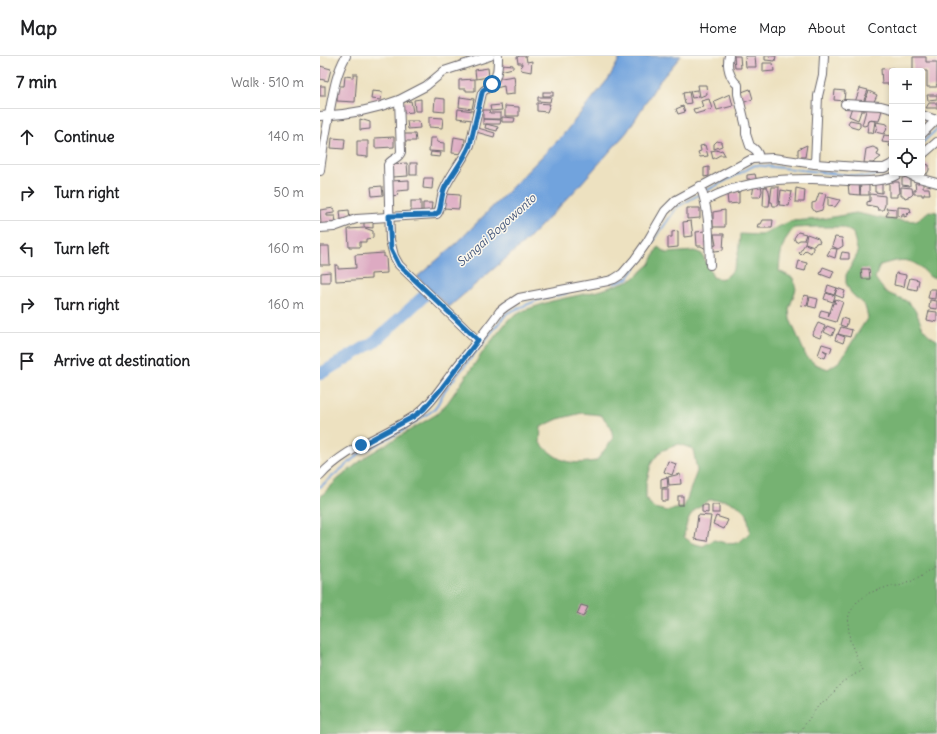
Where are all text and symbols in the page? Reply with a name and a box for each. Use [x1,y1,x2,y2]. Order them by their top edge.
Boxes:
text: Map [20,16,57,40]
text: Home [699,19,737,37]
text: Map [759,19,786,37]
text: About [808,19,846,37]
text: Contact [868,19,917,37]
map controls [889,68,925,176]
button: + [889,68,925,104]
text: 7 min [16,71,57,93]
text: Walk · 510 m [231,74,304,91]
route start [483,75,501,93]
button: − [889,104,925,140]
icon: ahead [16,126,38,148]
text: Continue [54,127,115,146]
text: 140 m [268,128,304,145]
button: locate [889,140,925,176]
icon: right [16,182,38,204]
text: Turn right [54,183,119,202]
text: 50 m [273,184,304,201]
water label: Sungai Bogowonto [453,190,540,270]
icon: left [16,238,38,260]
text: Turn left [54,239,109,258]
text: 160 m [268,240,304,257]
icon: right [16,294,38,316]
text: Turn right [54,295,119,314]
text: 160 m [268,296,304,313]
icon: arrive [16,350,38,372]
text: Arrive at destination [54,351,190,370]
route end [352,436,370,454]

